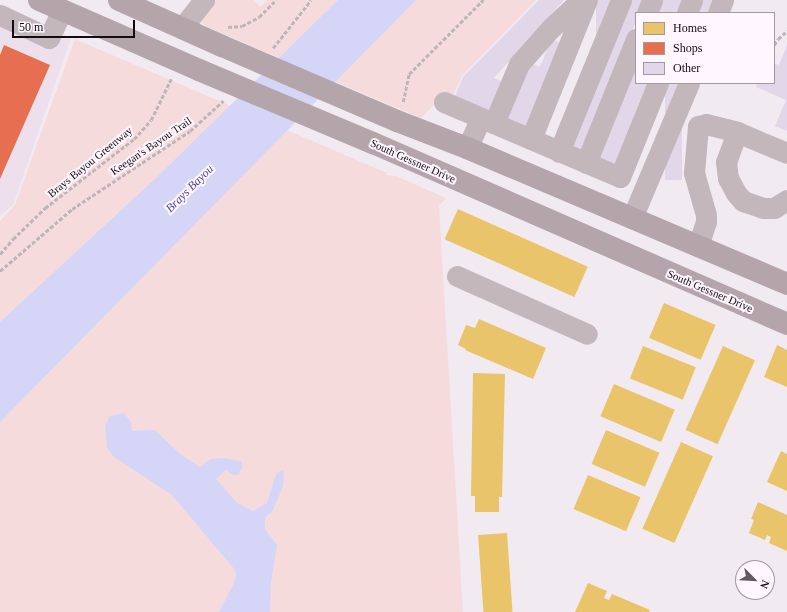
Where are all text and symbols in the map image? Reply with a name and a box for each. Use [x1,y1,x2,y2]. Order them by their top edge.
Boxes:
scale bar [14,12,137,38]
legend [635,12,775,84]
text: 50 m [19,20,43,34]
text: Homes [673,21,707,35]
text: Shops [673,41,702,55]
text: Other [673,61,700,75]
street label: Keegan's Bayou Trail [108,114,194,178]
street label: Brays Bayou Greenway [45,124,135,200]
street label: South Gessner Drive [368,136,458,186]
water label: Brays Bayou [163,162,217,216]
street label: South Gessner Drive [665,267,755,315]
north arrow [735,560,775,600]
text: N [758,578,772,591]

